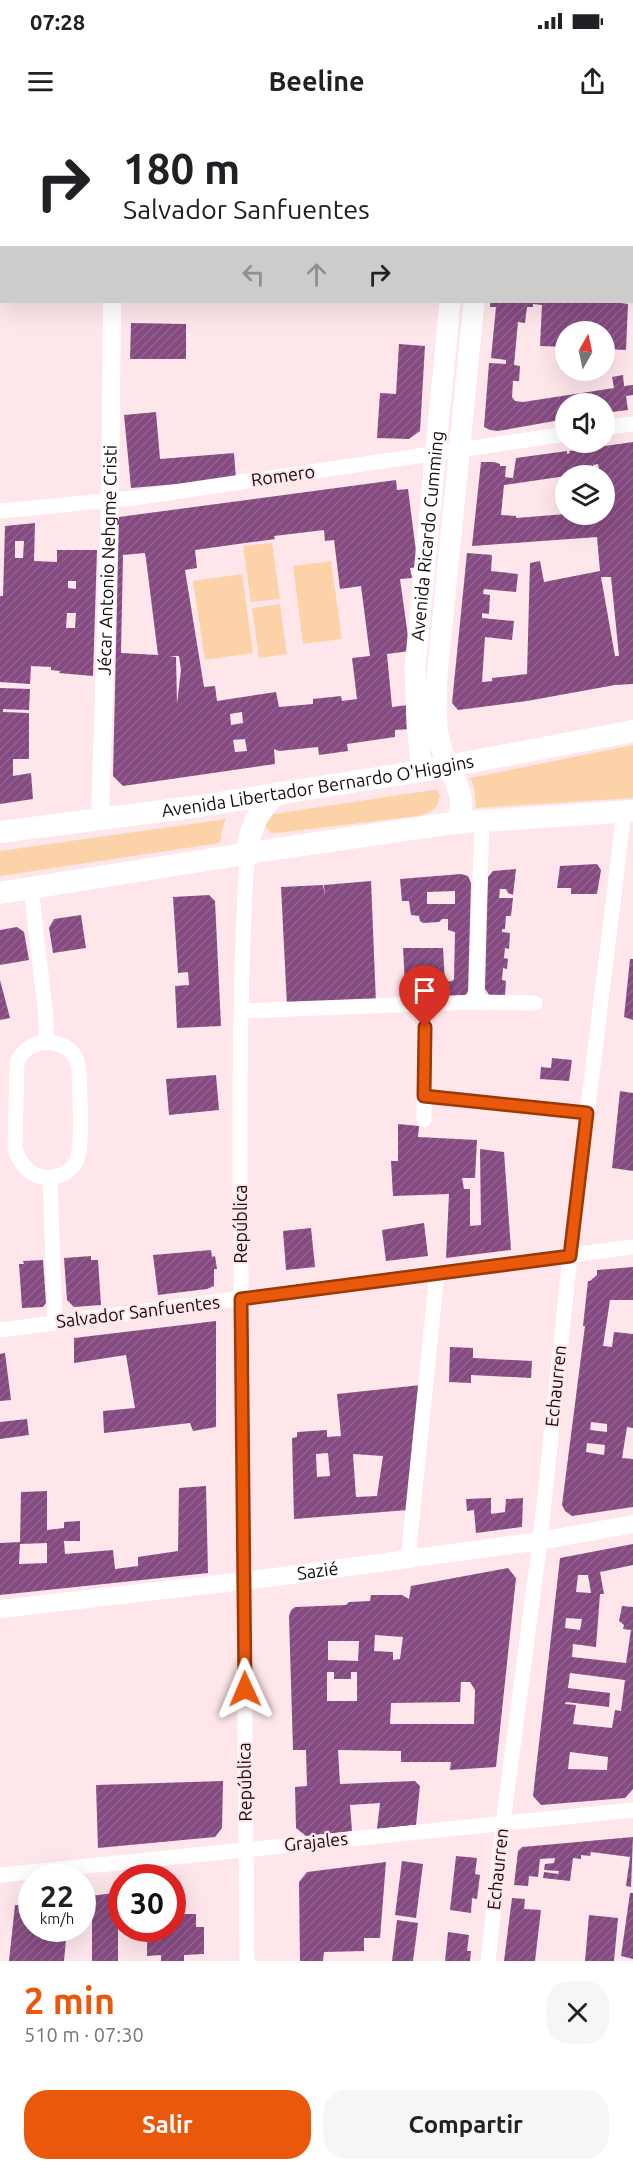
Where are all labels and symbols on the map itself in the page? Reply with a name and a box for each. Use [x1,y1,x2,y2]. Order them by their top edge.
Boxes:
north arrow [555,321,615,381]
street label: Avenida Ricardo Cumming [407,430,447,642]
street label: Jécar Antonio Nehgme Cristi [94,445,120,676]
street label: Romero [250,461,316,489]
street label: Avenida Libertador Bernardo O'Higgins [160,750,475,820]
pin [399,965,450,1027]
street label: República [230,1184,250,1264]
street label: Salvador Sanfuentes [55,1291,221,1331]
street label: Echaurren [541,1344,569,1428]
street label: Sazié [296,1557,339,1583]
position arrow [213,1657,277,1721]
street label: República [233,1742,255,1822]
street label: Echaurren [483,1827,511,1911]
street label: Grajales [283,1828,349,1854]
speed limit sign: 30 [108,1864,186,1942]

